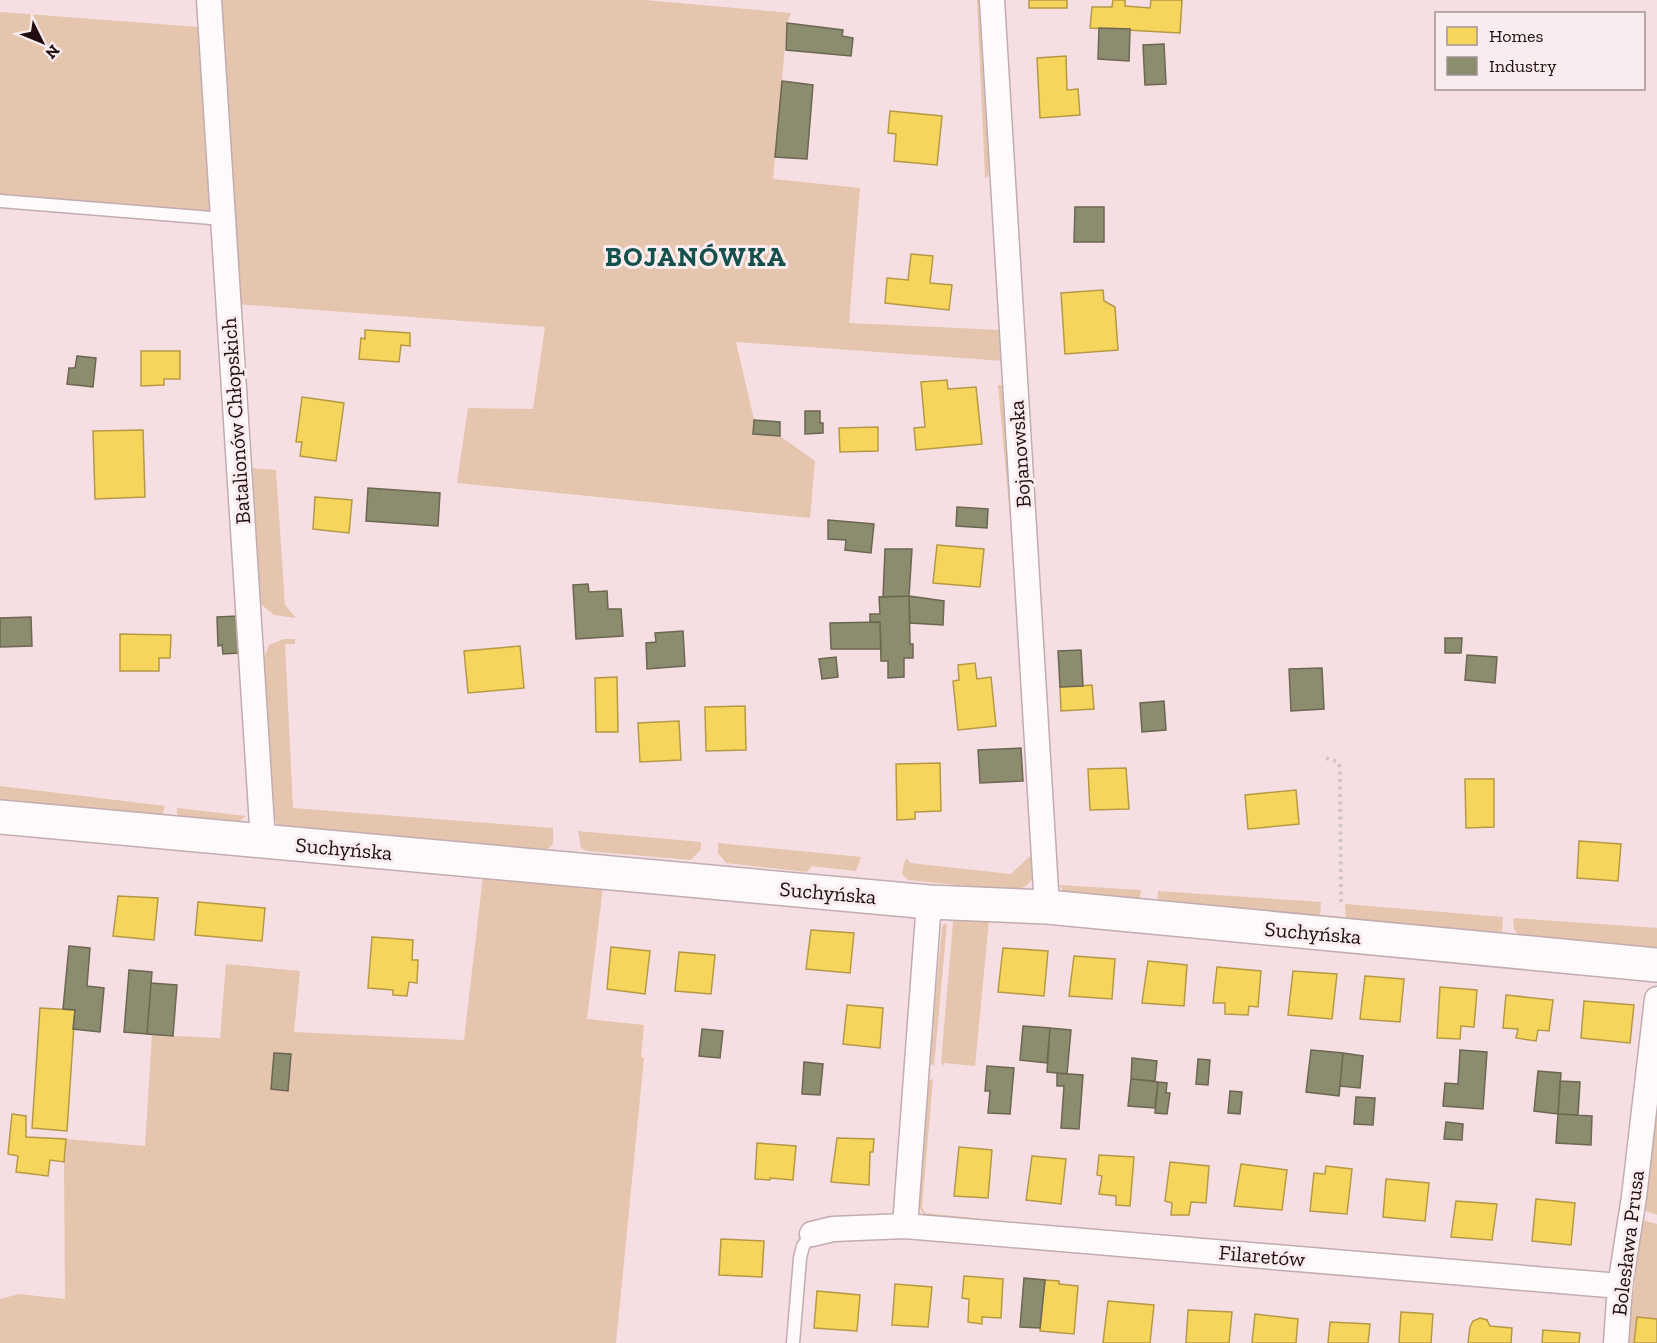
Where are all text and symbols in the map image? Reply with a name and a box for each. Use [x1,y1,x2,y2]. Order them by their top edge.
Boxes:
north arrow [12,12,72,72]
legend [1435,12,1645,90]
text: Homes [1489,25,1543,47]
text: N [42,41,64,63]
text: Industry [1489,55,1557,77]
district label: BOJANÓWKA [605,241,787,273]
street label: Batalionów Chłopskich [216,317,255,525]
street label: Bojanowska [1003,399,1037,509]
street label: Suchyńska [295,832,393,865]
street label: Suchyńska [779,876,877,909]
street label: Suchyńska [1264,916,1362,949]
street label: Bolesława Prusa [1606,1169,1649,1317]
street label: Filaretów [1218,1239,1306,1272]

